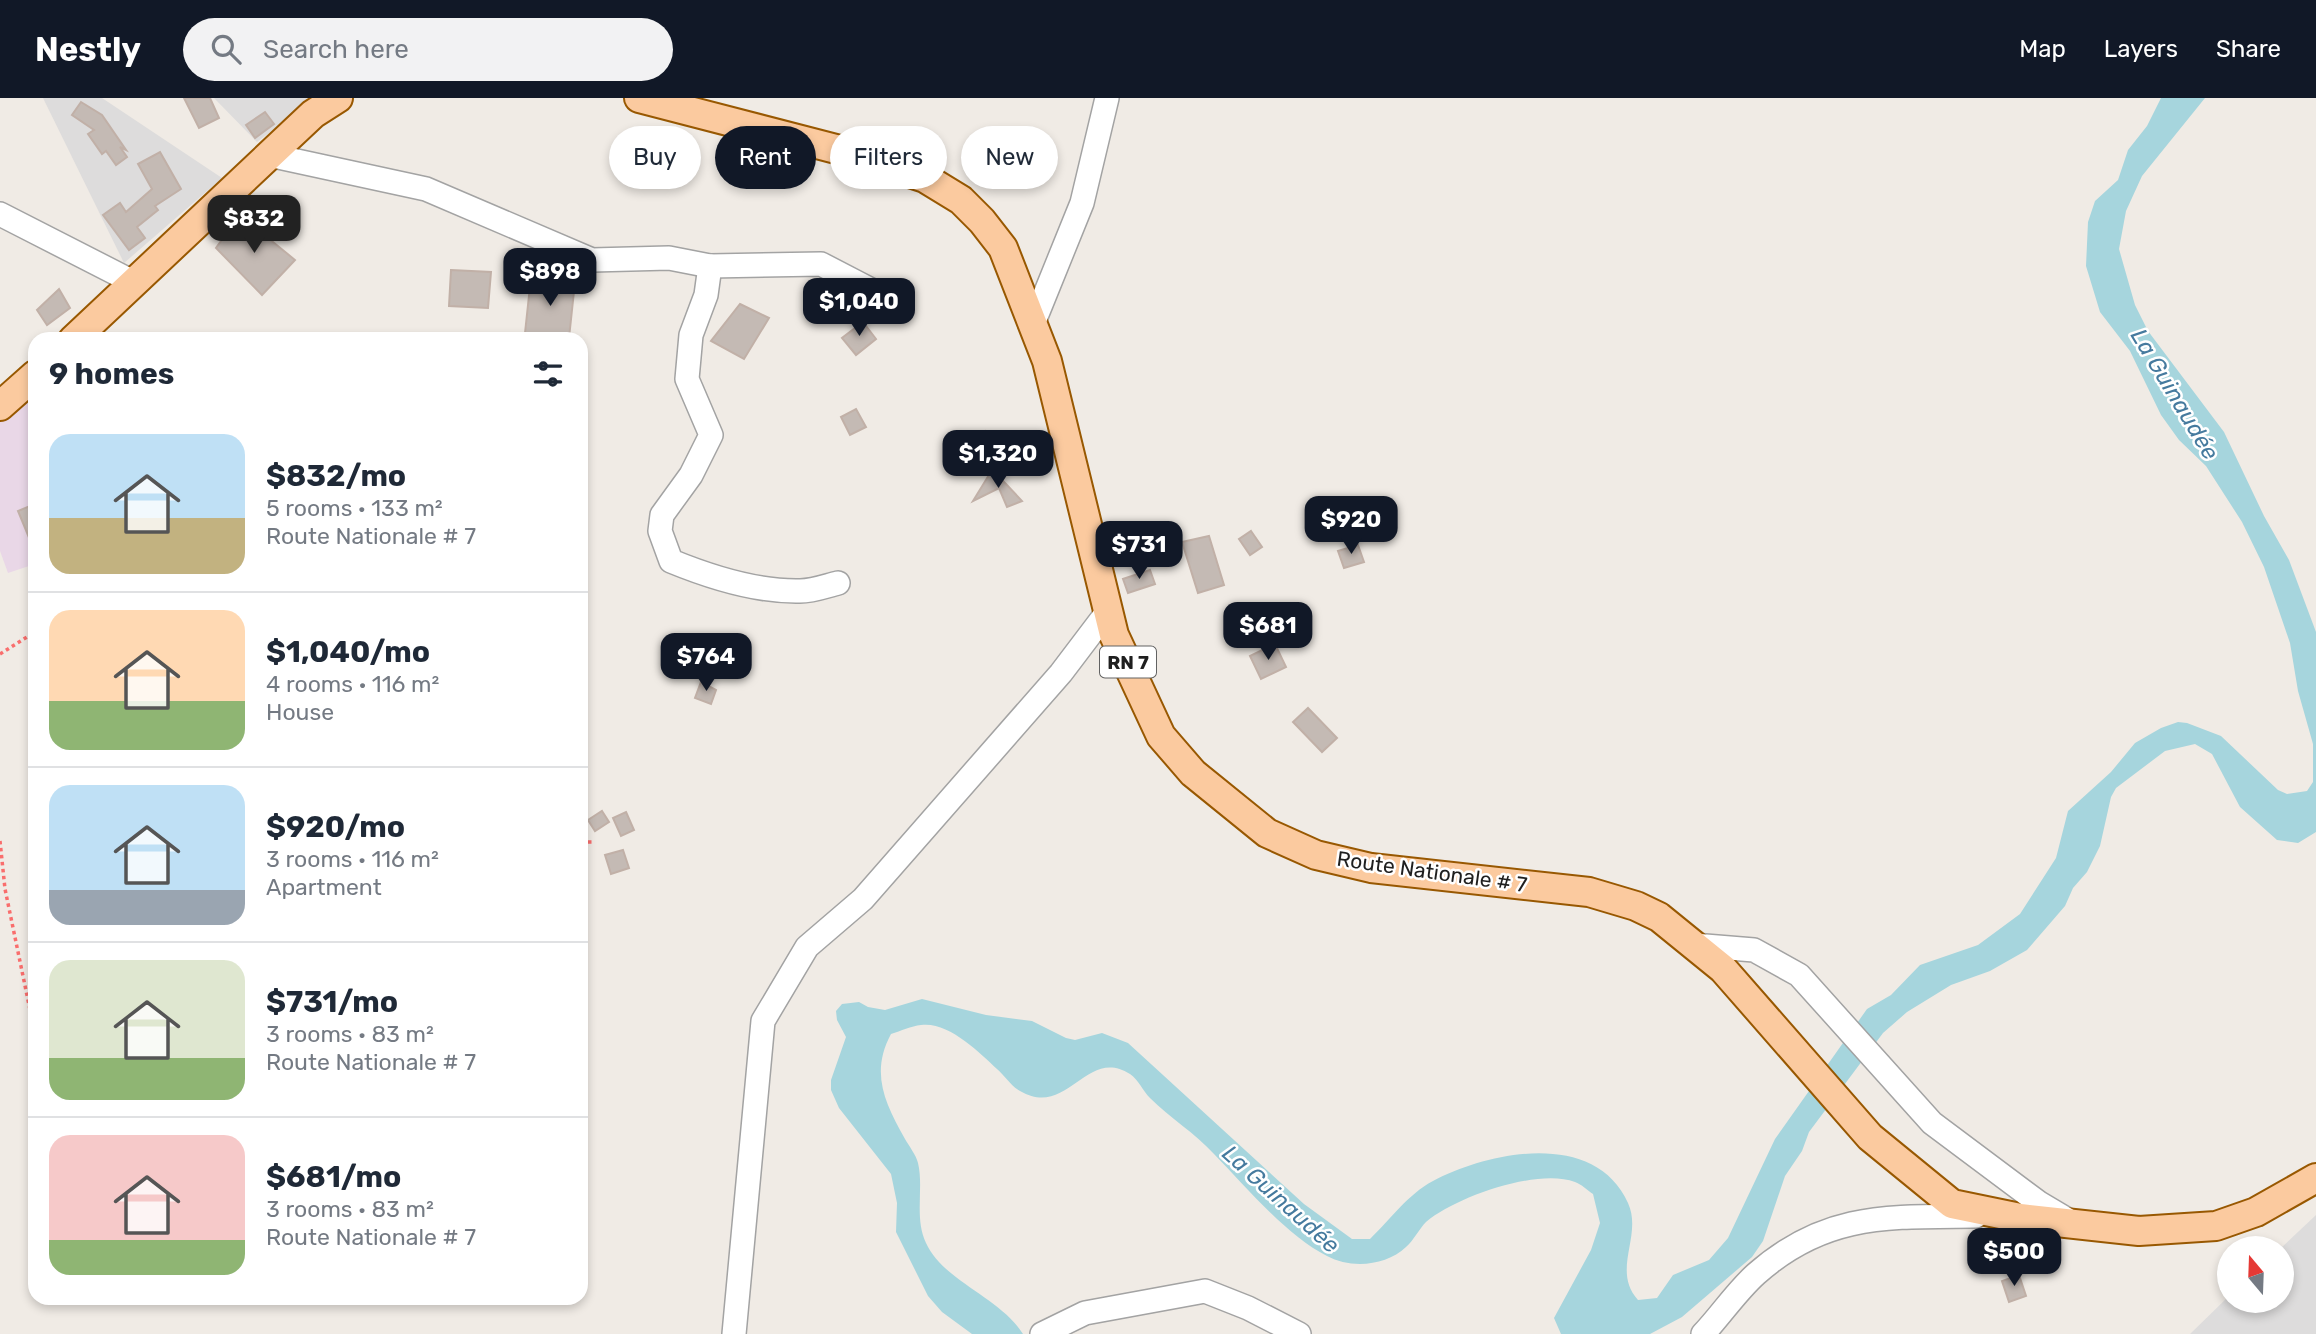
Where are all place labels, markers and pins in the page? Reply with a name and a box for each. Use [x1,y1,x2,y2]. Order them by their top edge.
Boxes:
pin: $832 [213,195,295,255]
pin: $898 [509,248,591,308]
pin: $1,040 [802,278,916,338]
pin: $1,320 [941,430,1055,490]
pin: $920 [1310,496,1392,556]
pin: $731 [1098,522,1180,581]
pin: $681 [1227,602,1309,662]
pin: $764 [665,634,747,693]
pin: $500 [1973,1228,2055,1288]

